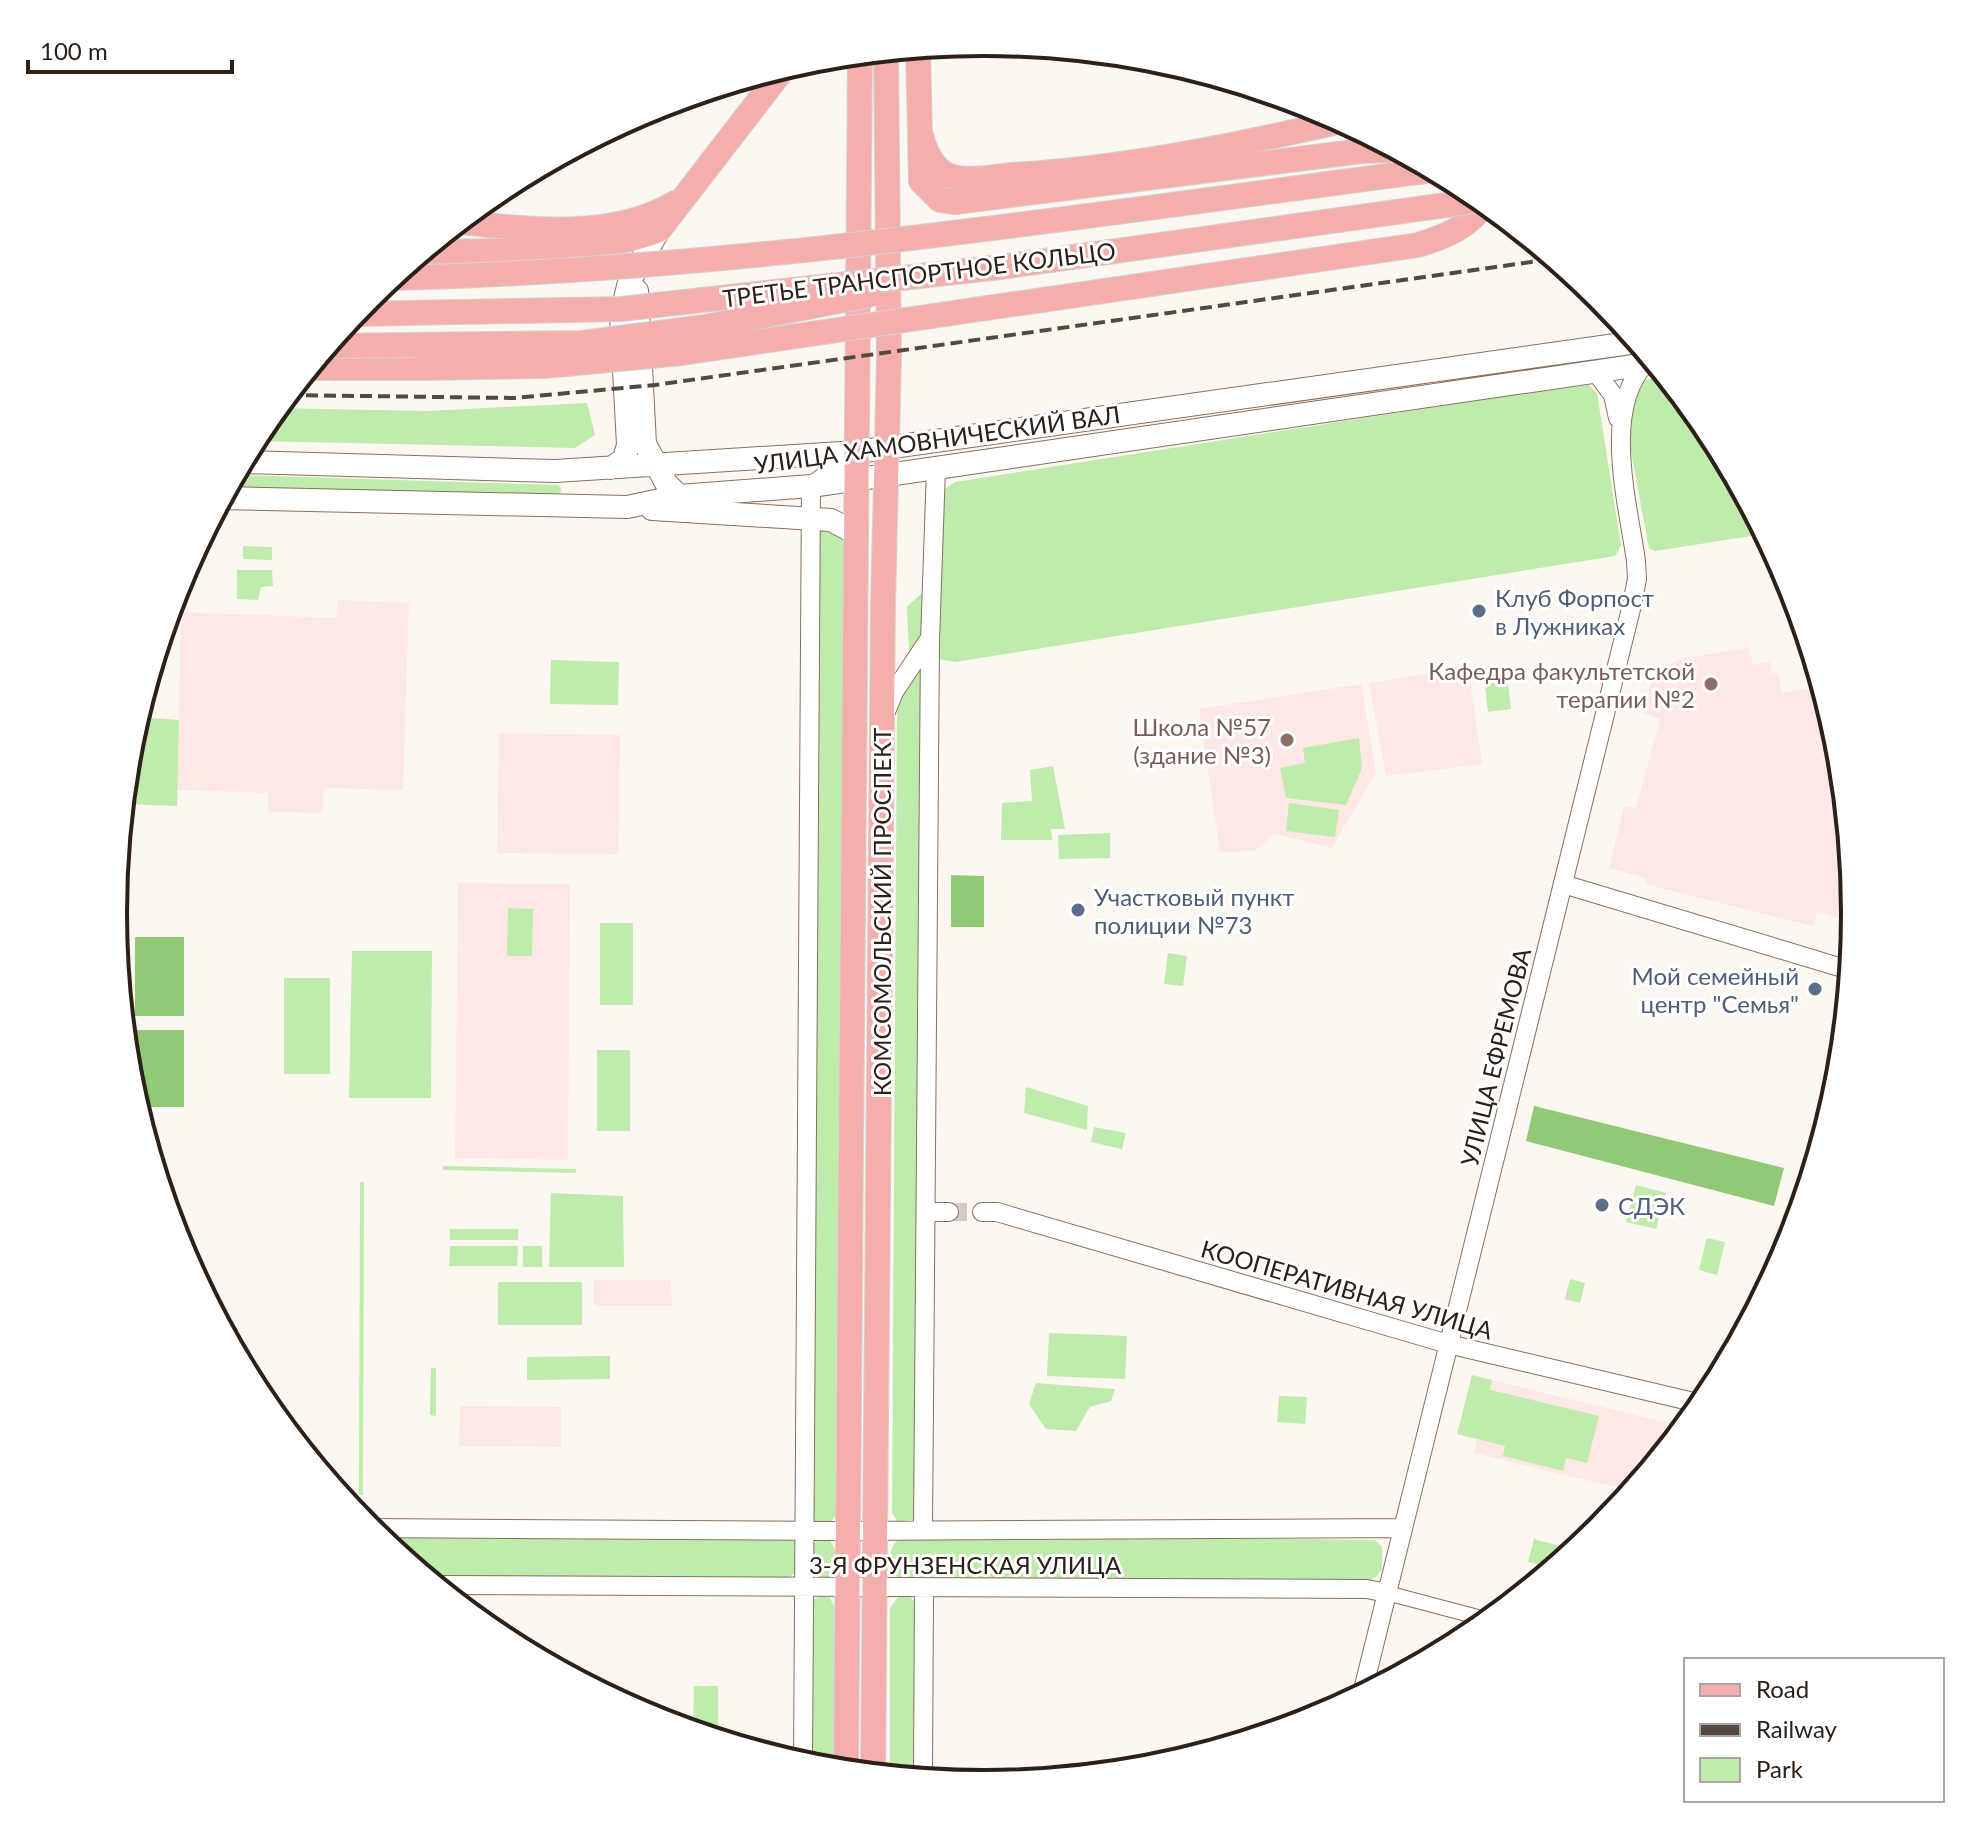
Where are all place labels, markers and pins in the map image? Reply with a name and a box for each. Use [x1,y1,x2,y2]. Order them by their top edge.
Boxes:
place label: Клуб Форпост в Лужниках [1495,583,1654,640]
marker: Клуб Форпост в Лужниках [1470,602,1488,620]
place label: Кафедра факультетской терапии №2 [1428,656,1695,713]
marker: Кафедра факультетской терапии №2 [1702,675,1720,693]
place label: Школа №57 (здание №3) [1132,712,1271,769]
marker: Школа №57 (здание №3) [1278,731,1296,749]
place label: Участковый пункт полиции №73 [1094,882,1294,939]
marker: Участковый пункт полиции №73 [1069,901,1087,919]
place label: Мой семейный центр "Семья" [1632,961,1799,1018]
marker: Мой семейный центр "Семья" [1806,980,1824,998]
place label: СДЭК [1618,1191,1685,1220]
marker: СДЭК [1593,1196,1611,1214]

